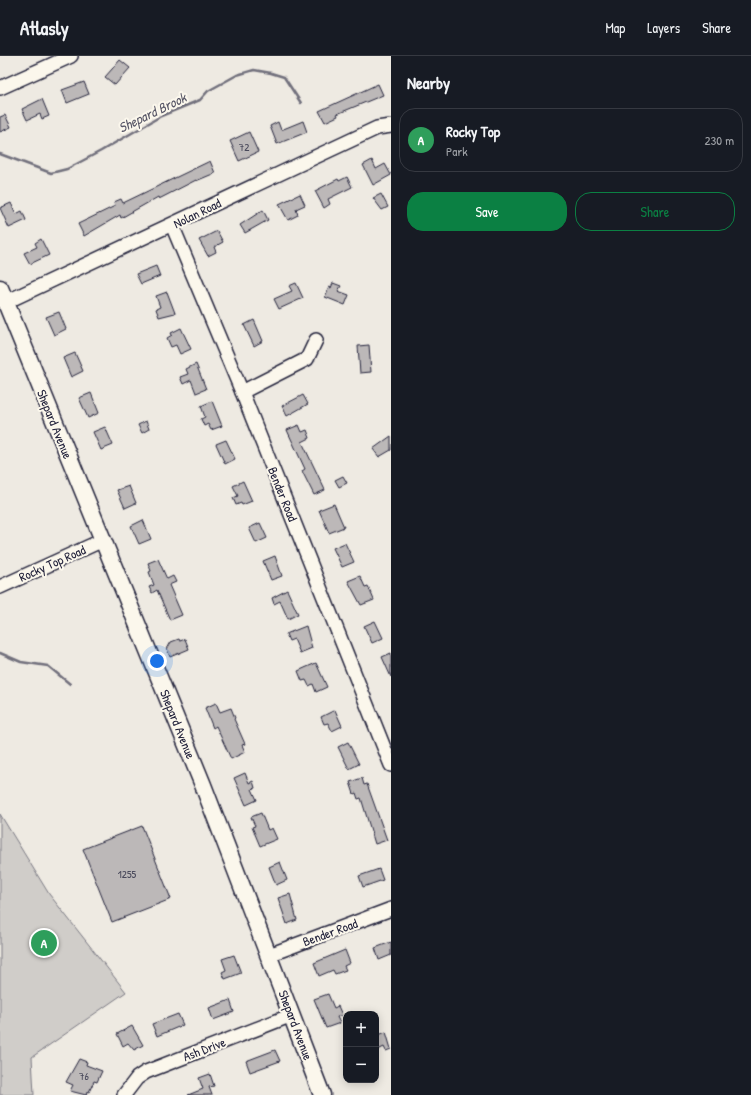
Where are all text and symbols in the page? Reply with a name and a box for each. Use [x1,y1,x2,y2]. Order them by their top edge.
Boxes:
text: Atlasly [20,15,69,41]
text: Map [605,18,625,37]
text: Layers [647,18,680,37]
text: Share [702,18,731,37]
text: Nearby [407,71,450,94]
water label: Shepard Brook [115,87,190,137]
text: Rocky Top [446,121,500,142]
text: A [418,131,424,149]
text: 230 m [704,131,734,149]
house number: 72 [239,140,249,154]
text: Park [446,142,468,160]
button: Save [407,192,567,231]
button: Share [575,192,735,231]
street label: Nolan Road [170,194,224,232]
street label: Shepard Avenue [33,387,77,461]
street label: Bender Road [264,464,302,524]
street label: Rocky Top Road [16,540,88,586]
your location [147,651,167,671]
street label: Shepard Avenue [156,687,200,761]
house number: 1255 [118,867,137,881]
street label: Bender Road [300,914,360,950]
pin: A [31,928,57,958]
street label: Shepard Avenue [274,988,318,1062]
map controls [343,1011,379,1083]
button: + [343,1011,379,1047]
street label: Ash Drive [180,1033,228,1065]
button: − [343,1047,379,1083]
house number: 76 [79,1069,90,1083]

